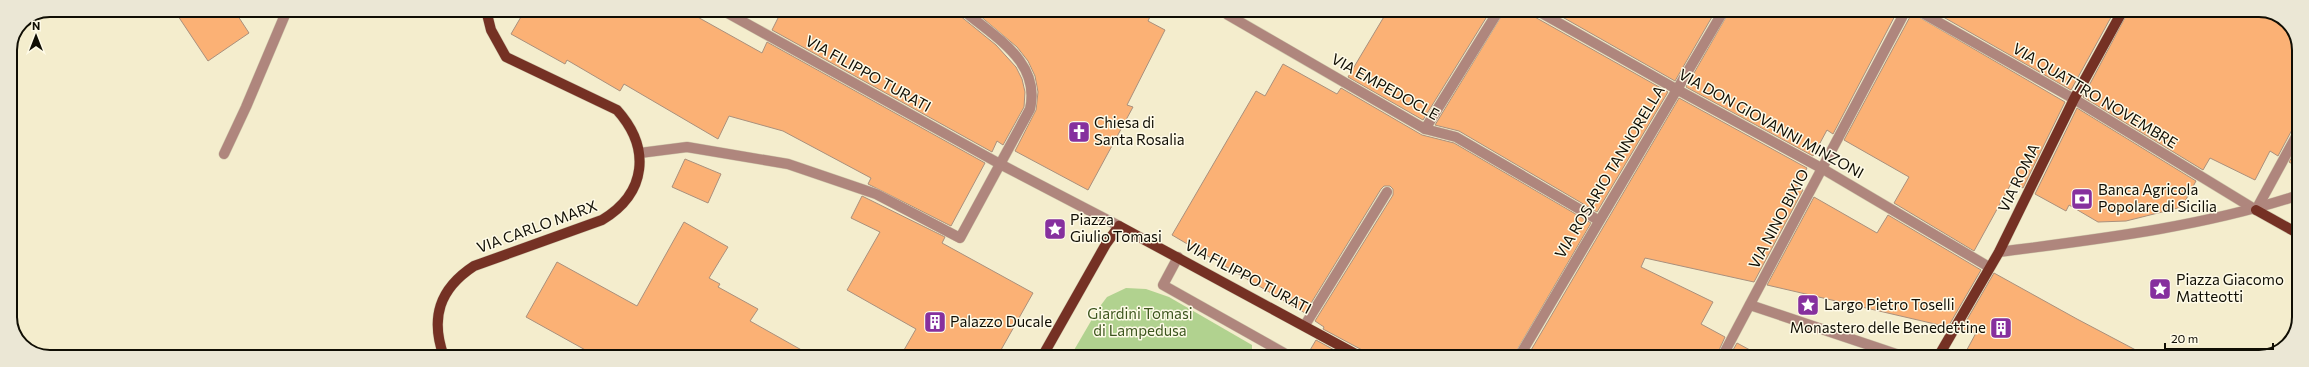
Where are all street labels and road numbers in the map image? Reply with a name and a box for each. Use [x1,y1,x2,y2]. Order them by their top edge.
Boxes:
street label: VIA FILIPPO TURATI [803,31,934,115]
street label: VIA QUATTRO NOVEMBRE [2010,39,2181,152]
street label: VIA EMPEDOCLE [1328,49,1443,123]
street label: VIA DON GIOVANNI MINZONI [1676,65,1867,182]
street label: VIA ROSARIO TANNORELLA [1550,82,1668,261]
street label: VIA ROMA [1994,140,2042,215]
street label: VIA NINO BIXIO [1744,166,1812,271]
street label: VIA CARLO MARX [474,196,599,256]
street label: VIA FILIPPO TURATI [1182,235,1315,317]

